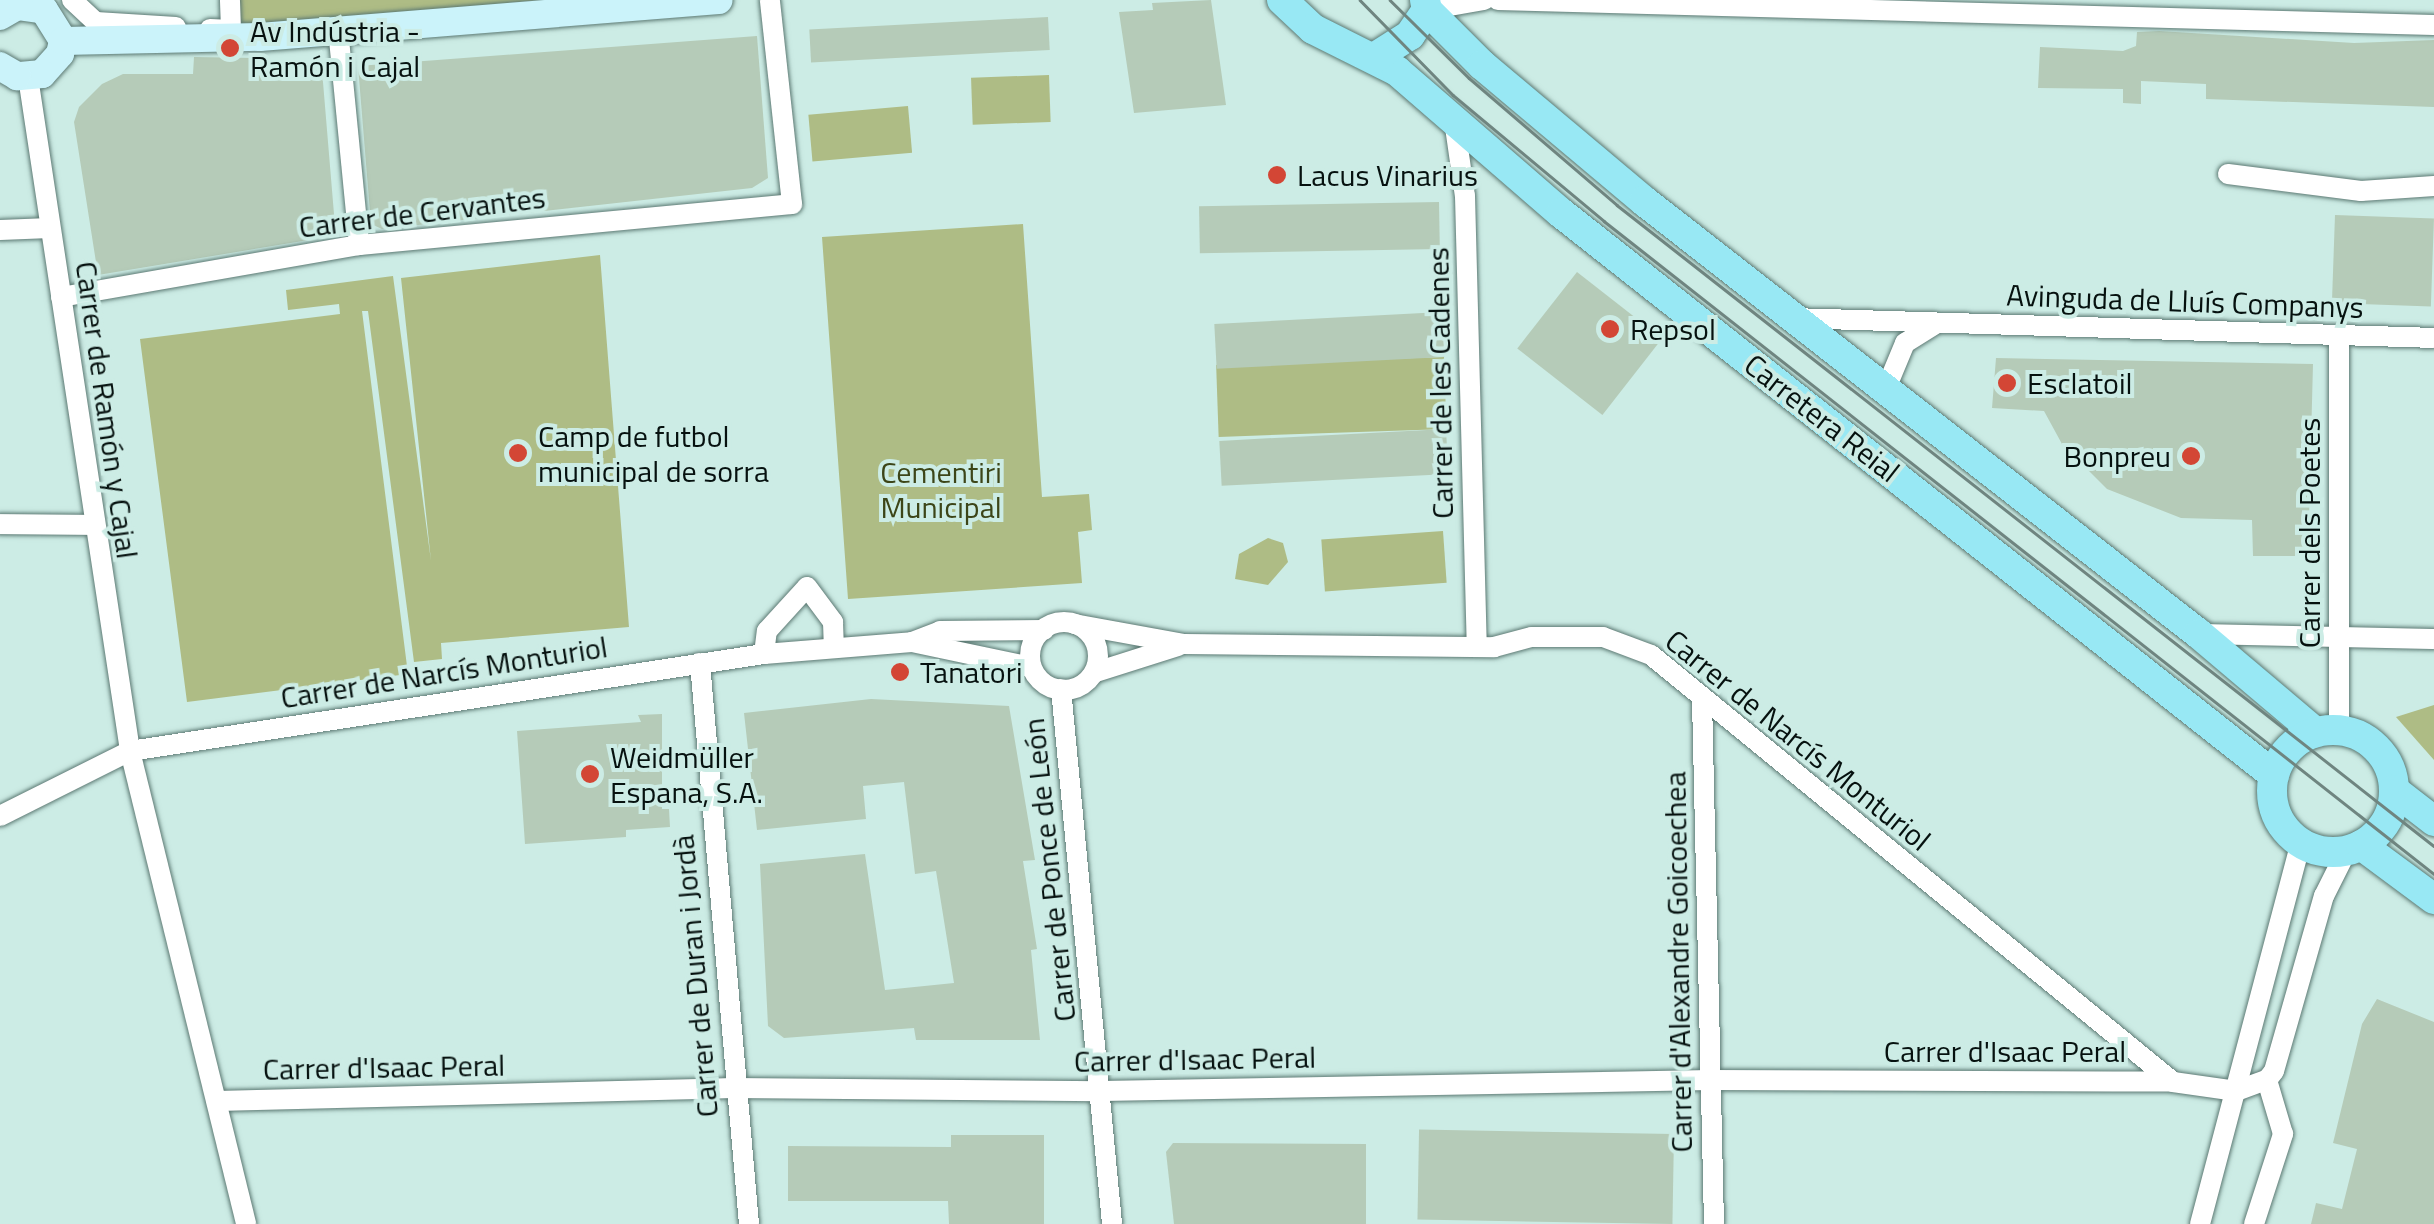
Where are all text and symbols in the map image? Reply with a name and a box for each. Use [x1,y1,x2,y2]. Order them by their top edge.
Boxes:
place label: Av Indústria - Ramón i Cajal [250,13,420,84]
marker: Av Indústria - Ramón i Cajal [219,37,241,59]
place label: Lacus Vinarius [1297,157,1478,193]
marker: Lacus Vinarius [1266,164,1288,186]
street label: Carrer de Cervantes [297,179,547,245]
street label: Carrer de les Cadenes [1420,247,1460,519]
street label: Carrer de Ramón y Cajal [68,259,146,561]
street label: Avinguda de Lluís Companys [2006,277,2364,325]
place label: Repsol [1630,311,1716,347]
marker: Repsol [1599,318,1621,340]
street label: Carretera Reial [1737,346,1907,490]
place label: Esclatoil [2027,365,2132,401]
marker: Esclatoil [1996,372,2018,394]
place label: Camp de futbol municipal de sorra [538,418,769,488]
street label: Carrer dels Poetes [2291,418,2327,648]
place label: Bonpreu [2064,438,2171,474]
marker: Camp de futbol municipal de sorra [507,442,529,464]
marker: Bonpreu [2180,445,2202,467]
park label: Cementiri Municipal [880,454,1002,524]
street label: Carrer de Narcís Monturiol [1658,622,1938,858]
street label: Carrer de Narcís Monturiol [278,628,610,716]
place label: Tanatori [920,654,1023,690]
marker: Tanatori [889,661,911,683]
street label: Carrer de Ponce de León [1015,717,1083,1023]
place label: Weidmüller Espana, S.A. [610,739,763,810]
marker: Weidmüller Espana, S.A. [579,763,601,785]
street label: Carrer d'Alexandre Goicoechea [1657,771,1699,1153]
street label: Carrer de Duran i Jordà [665,833,725,1119]
street label: Carrer d'Isaac Peral [1884,1033,2126,1069]
street label: Carrer d'Isaac Peral [1074,1039,1316,1079]
street label: Carrer d'Isaac Peral [263,1047,505,1087]

